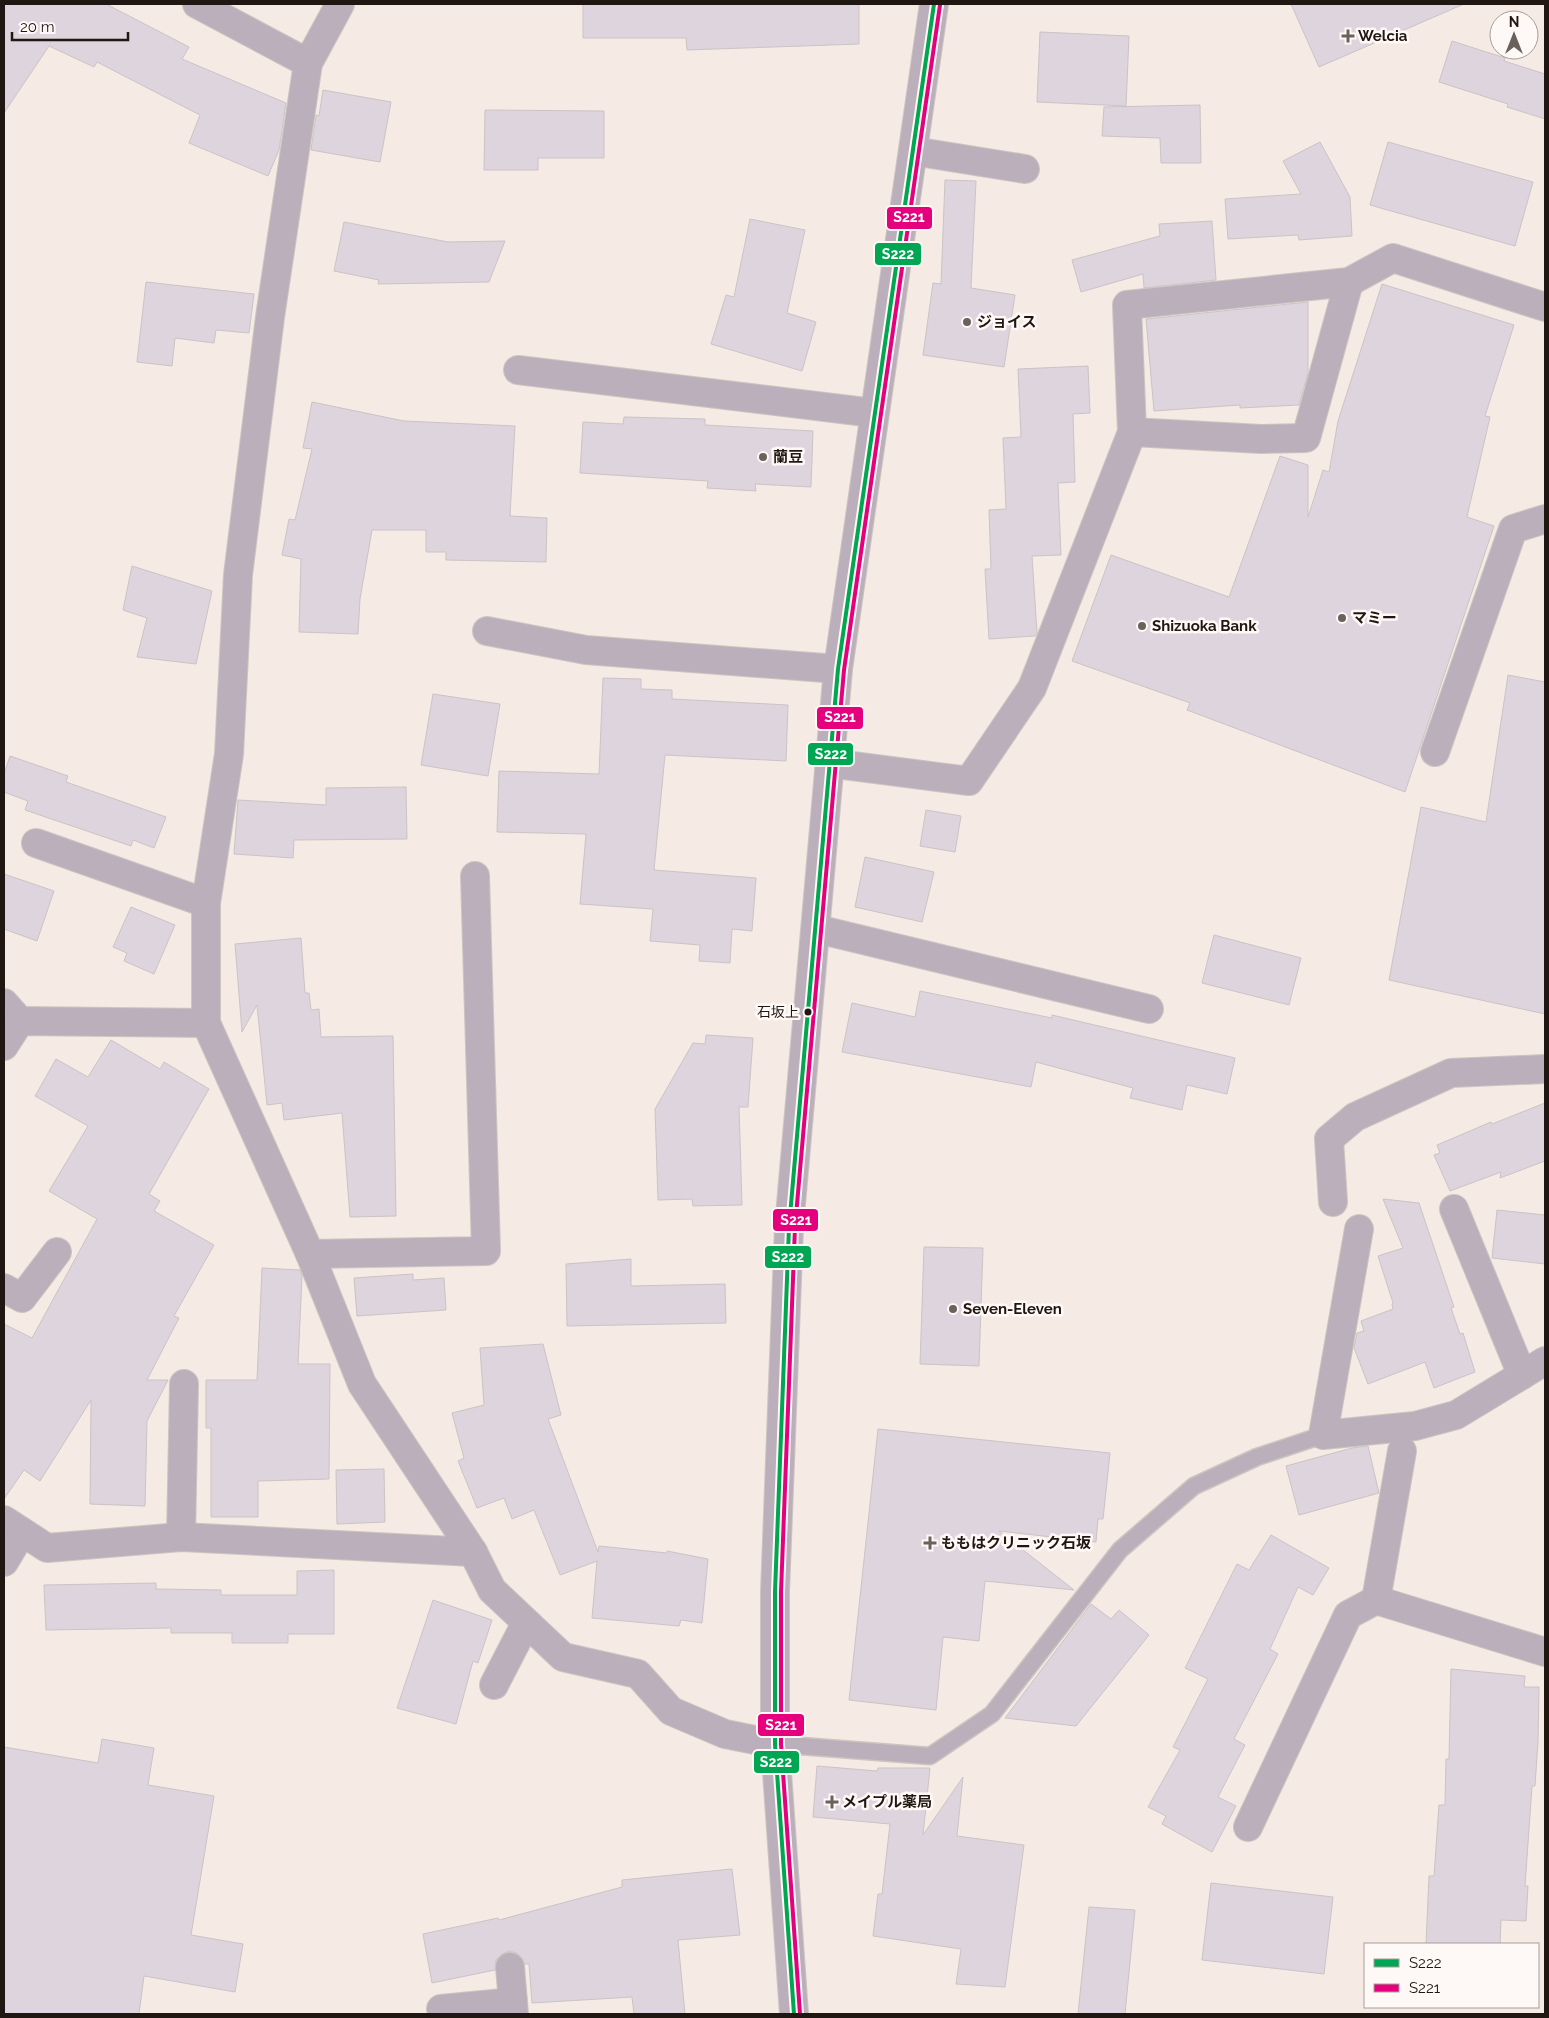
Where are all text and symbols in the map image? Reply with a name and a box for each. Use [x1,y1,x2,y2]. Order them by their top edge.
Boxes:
scale bar [12,10,129,42]
north arrow [1489,10,1539,60]
text: N [1509,14,1519,30]
text: 20 m [20,18,55,36]
place label: Welcia [1358,27,1408,45]
marker: Welcia [1342,30,1354,42]
line badge: S221 [886,206,933,230]
text: S221 [893,209,925,225]
line badge: S222 [874,242,922,266]
text: S222 [882,246,914,262]
place label: ジョイス [977,313,1037,331]
marker: ジョイス [961,316,973,328]
place label: 蘭豆 [773,448,803,466]
marker: 蘭豆 [757,451,769,463]
place label: マミー [1352,609,1397,627]
marker: マミー [1336,612,1348,624]
place label: Shizuoka Bank [1152,617,1257,635]
marker: Shizuoka Bank [1136,620,1148,632]
line badge: S221 [816,706,864,730]
text: S221 [824,709,856,725]
line badge: S222 [807,742,854,766]
text: S222 [815,746,847,762]
place label: 石坂上 [757,1004,799,1020]
marker: 石坂上 [803,1007,813,1017]
line badge: S221 [772,1208,819,1232]
text: S221 [780,1212,812,1228]
line badge: S222 [764,1245,812,1269]
text: S222 [772,1249,804,1265]
place label: Seven-Eleven [963,1300,1062,1318]
marker: Seven-Eleven [947,1303,959,1315]
place label: ももはクリニック石坂 [941,1534,1091,1552]
marker: ももはクリニック石坂 [923,1536,937,1550]
line badge: S221 [757,1713,805,1737]
text: S221 [765,1717,797,1733]
line badge: S222 [753,1750,800,1774]
text: S222 [760,1754,792,1770]
place label: メイプル薬局 [842,1793,932,1811]
marker: メイプル薬局 [826,1796,838,1808]
legend [1364,1943,1539,2008]
text: S222 [1409,1954,1442,1972]
text: S221 [1409,1979,1441,1997]

